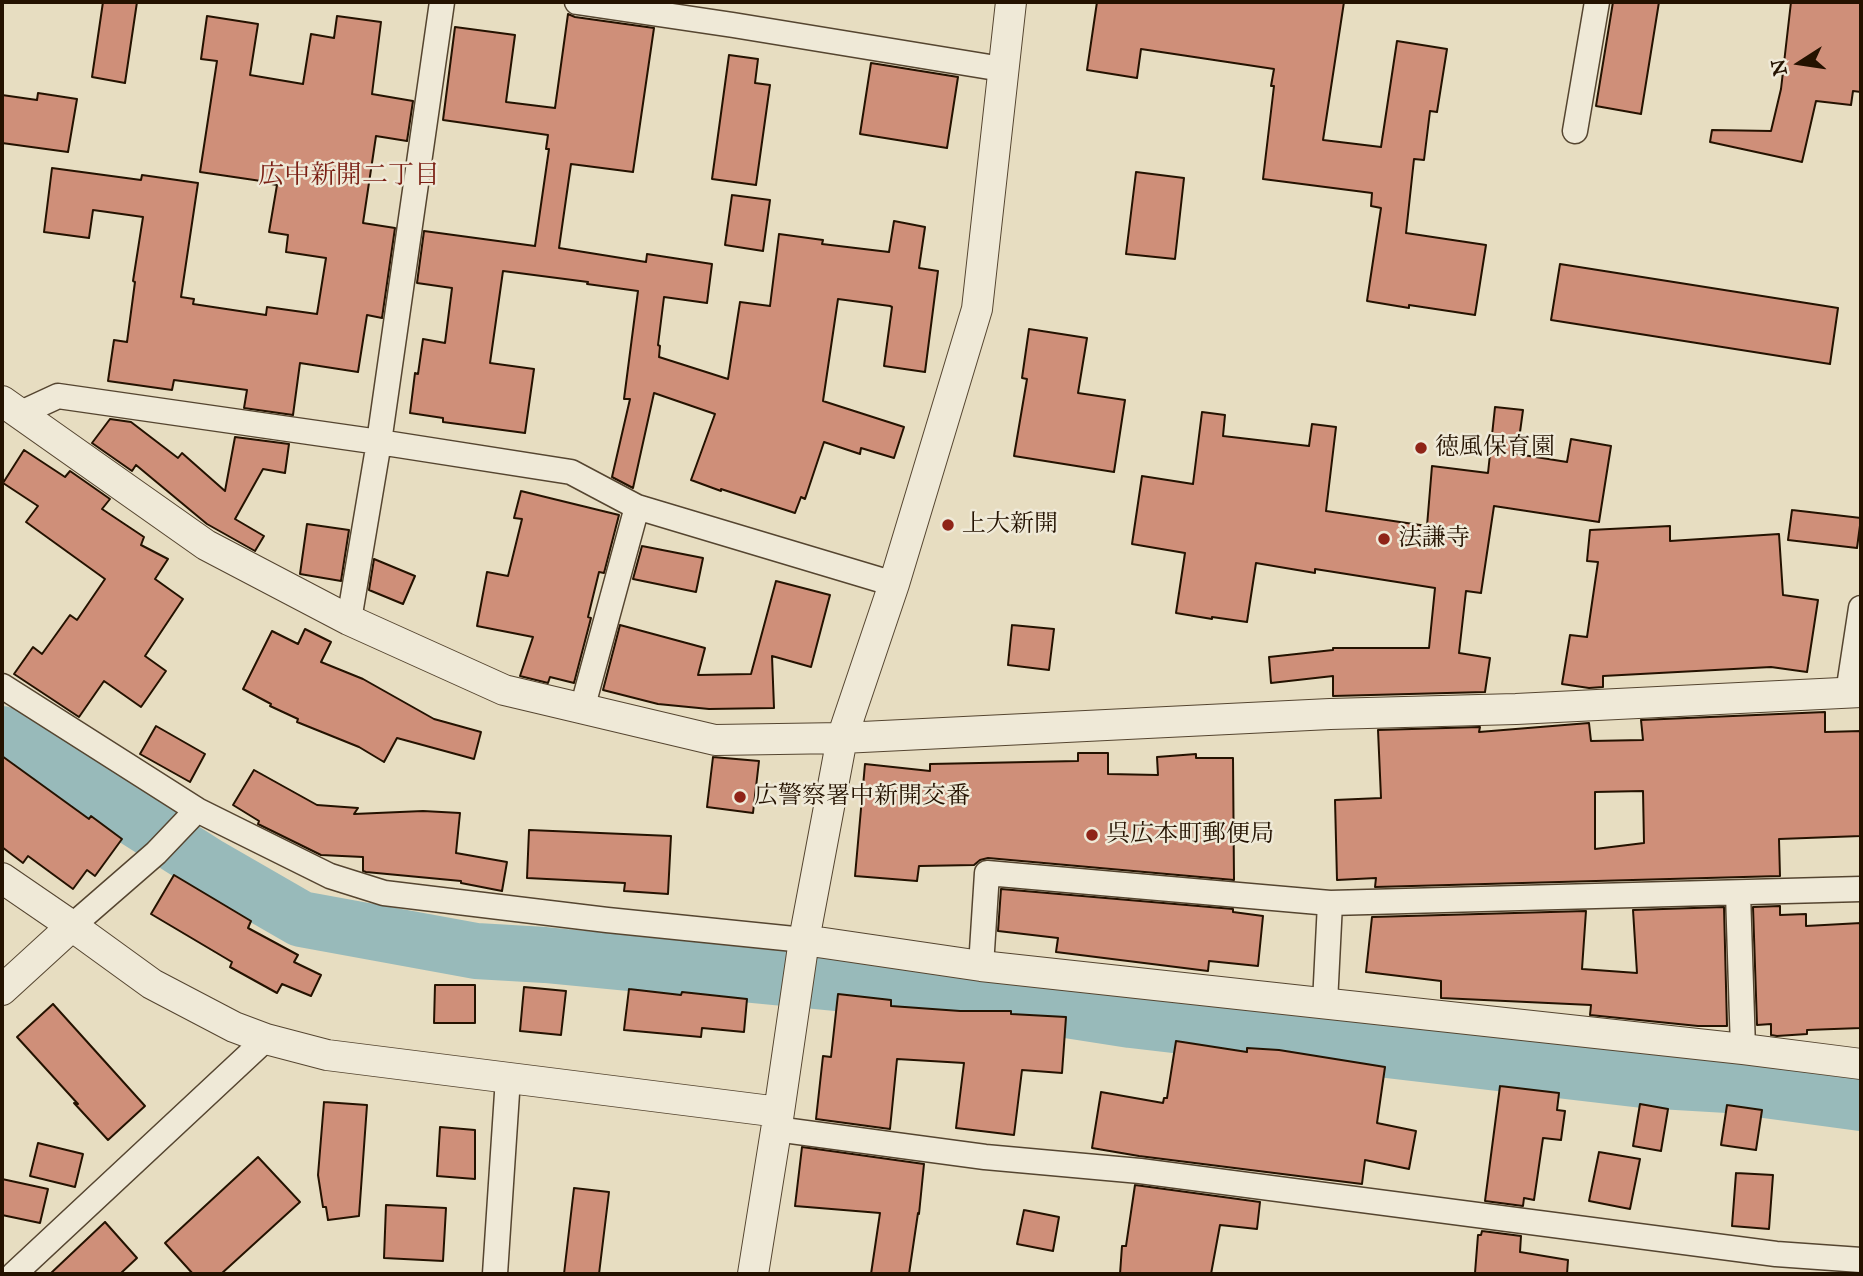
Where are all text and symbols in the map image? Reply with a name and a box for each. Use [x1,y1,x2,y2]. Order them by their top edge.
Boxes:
north arrow [1765,28,1835,98]
text: N [1766,57,1792,78]
district label: 広中新開二丁目 [258,161,440,193]
place label: 徳風保育園 [1435,434,1555,462]
marker: 徳風保育園 [1413,440,1429,456]
place label: 上大新開 [962,511,1058,539]
marker: 上大新開 [940,517,956,533]
place label: 法謙寺 [1398,525,1470,553]
marker: 法謙寺 [1376,531,1392,547]
place label: 広警察署中新開交番 [754,783,970,811]
marker: 広警察署中新開交番 [732,789,748,805]
place label: 呉広本町郵便局 [1106,821,1274,849]
marker: 呉広本町郵便局 [1084,827,1100,843]

